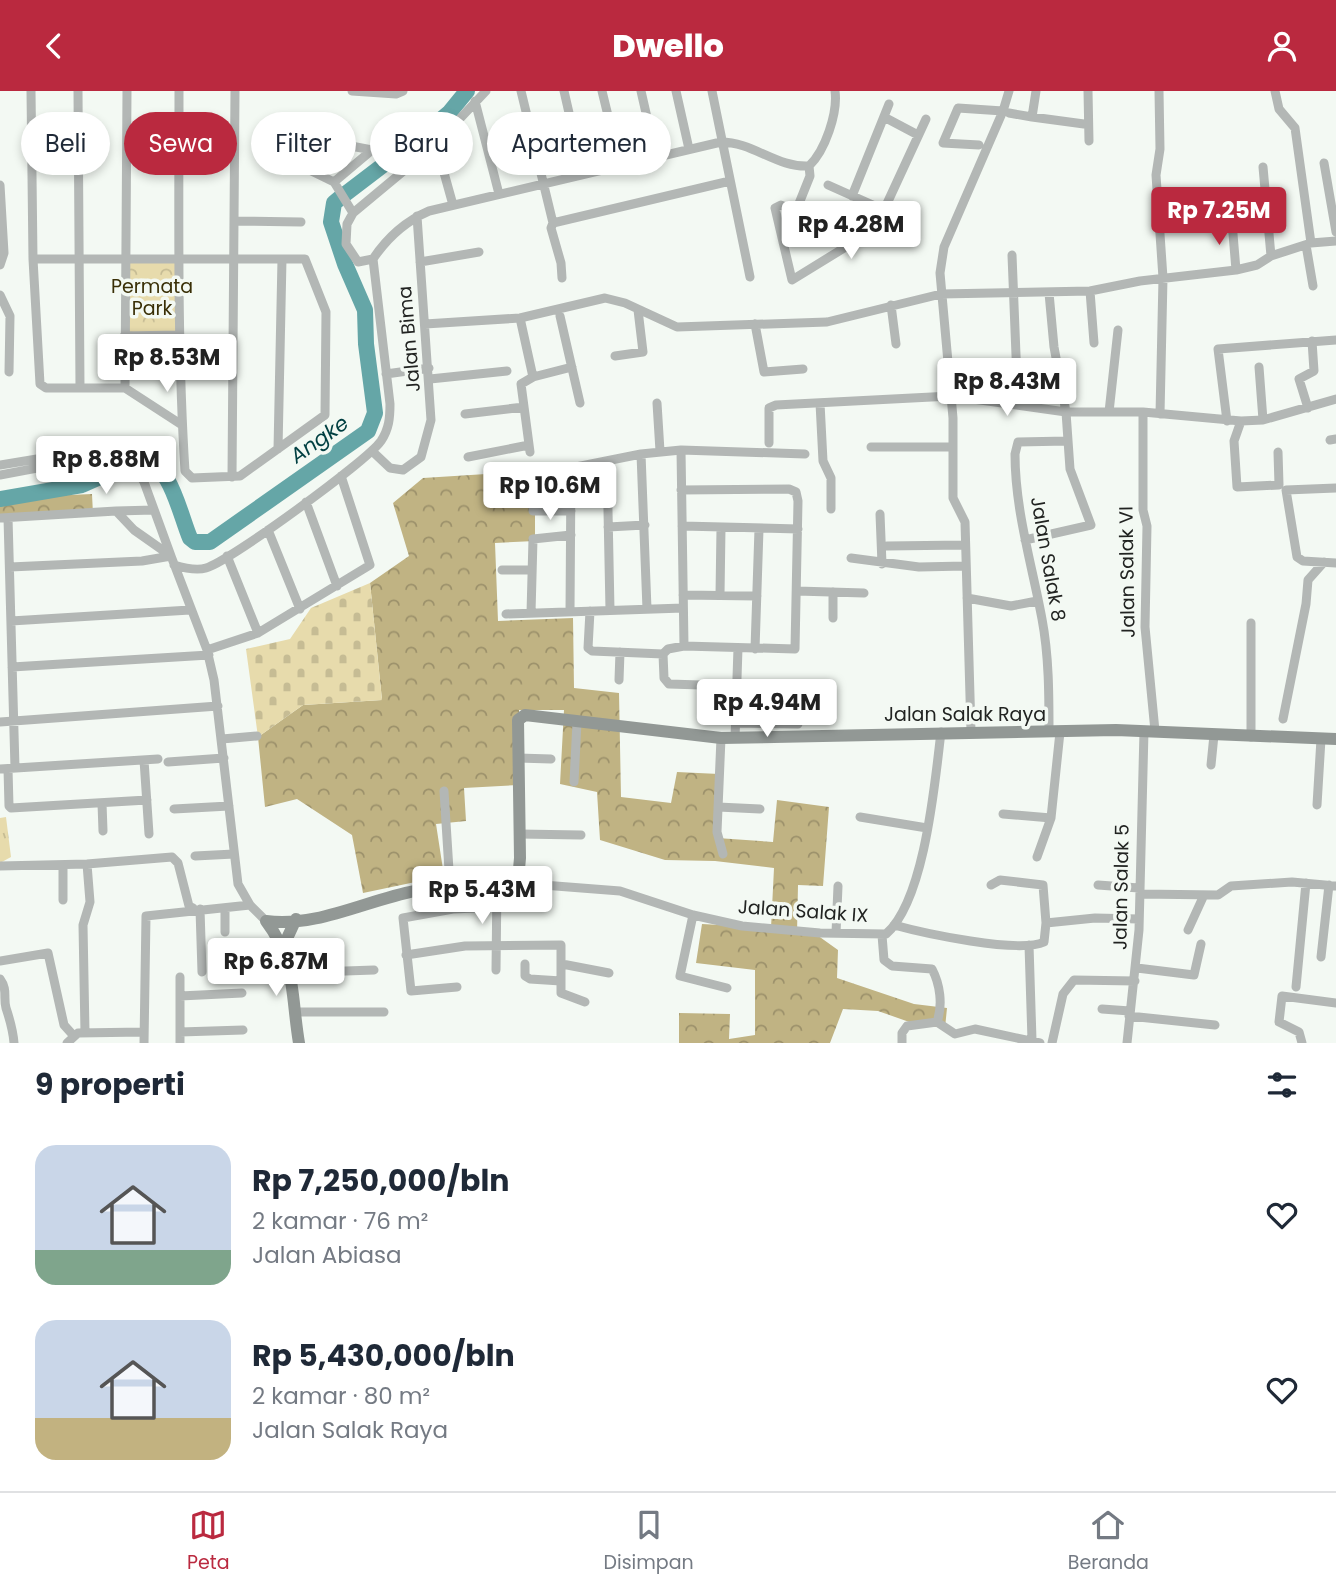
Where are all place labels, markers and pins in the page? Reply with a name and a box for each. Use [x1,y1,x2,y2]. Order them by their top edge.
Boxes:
pin: Rp 7.25M [1147,187,1291,247]
pin: Rp 4.28M [779,201,923,261]
pin: Rp 8.53M [95,335,239,394]
pin: Rp 8.43M [935,359,1079,418]
pin: Rp 8.88M [34,437,178,496]
pin: Rp 10.6M [478,463,622,522]
pin: Rp 4.94M [695,679,839,739]
pin: Rp 5.43M [410,867,554,926]
pin: Rp 6.87M [204,939,348,998]

